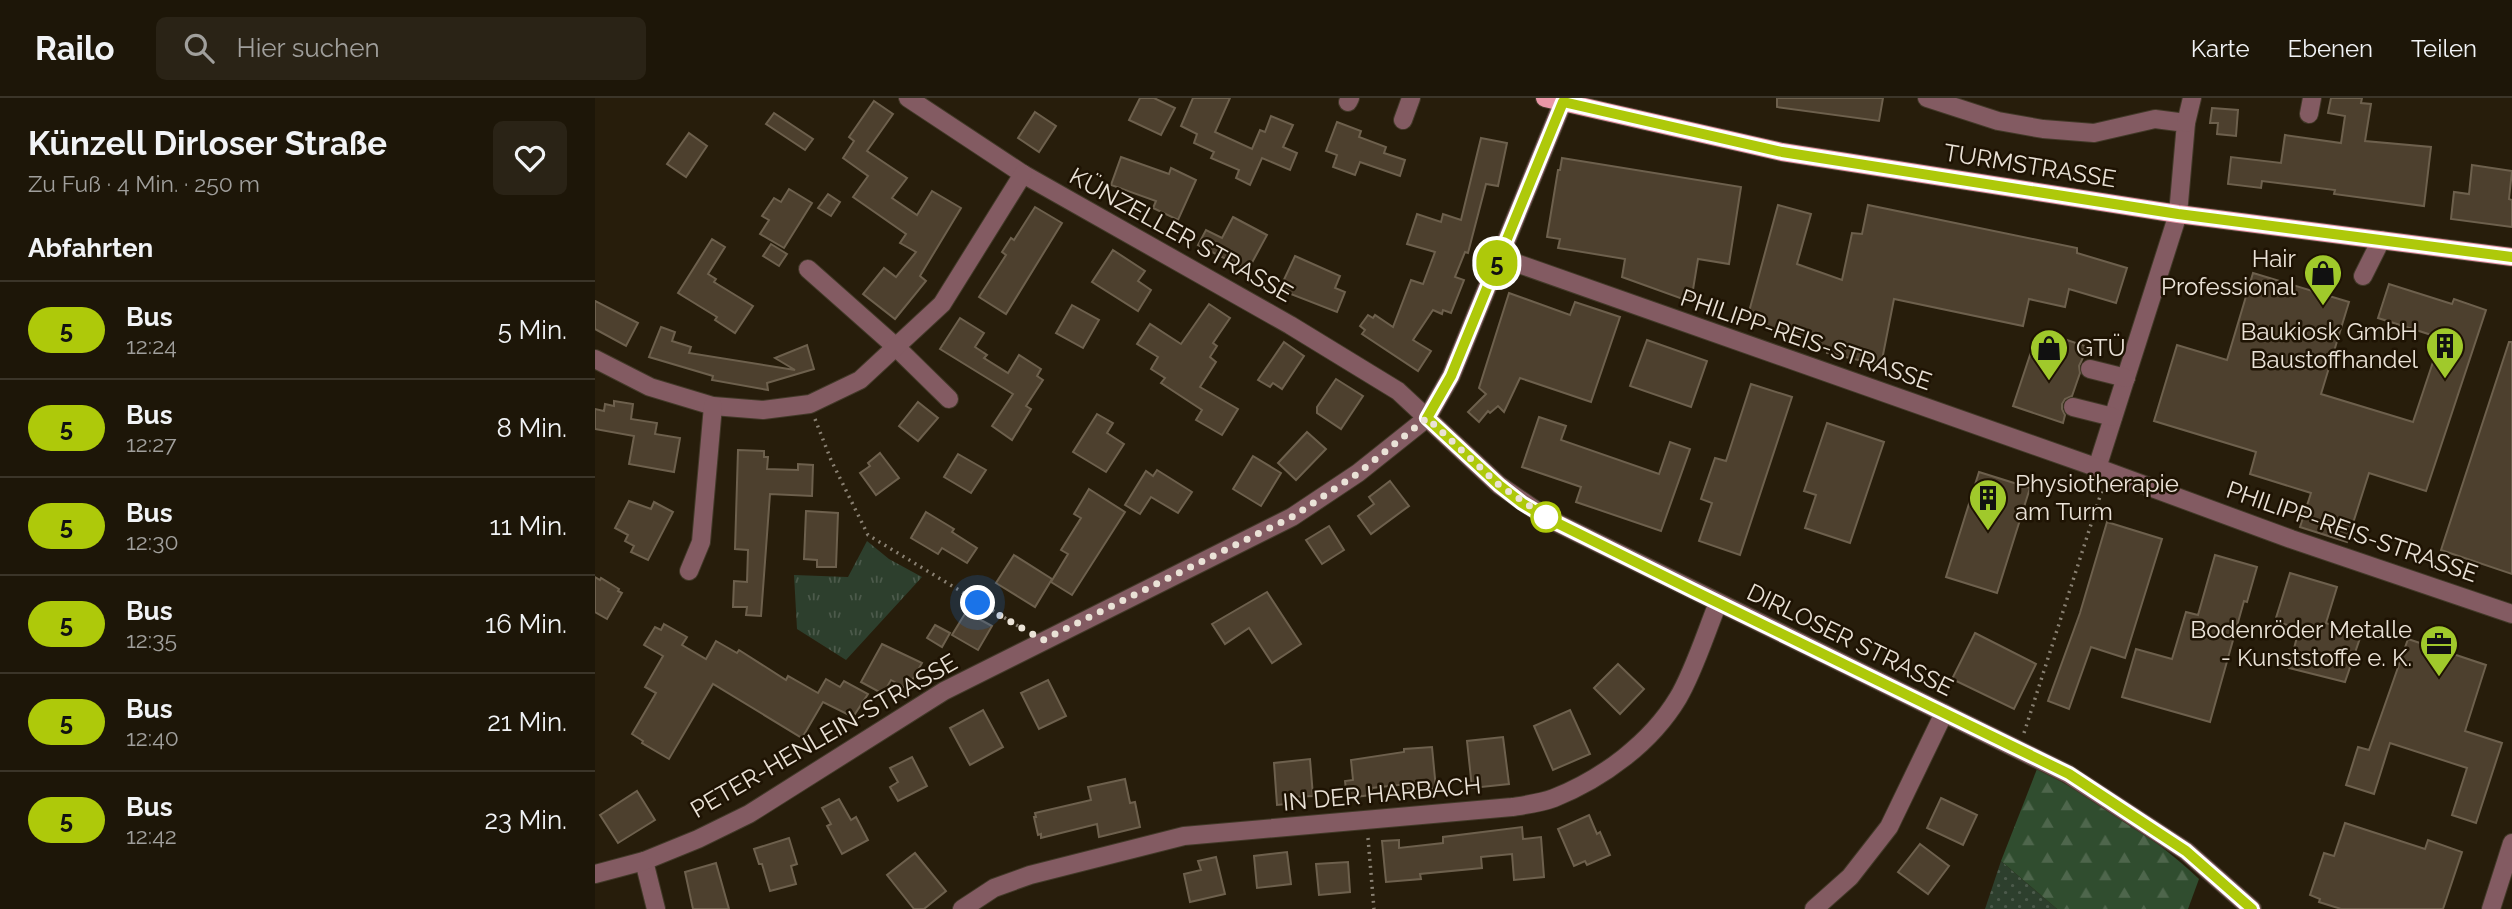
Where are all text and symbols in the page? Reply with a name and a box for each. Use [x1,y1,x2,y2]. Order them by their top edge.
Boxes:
search box [156,17,646,80]
text: Railo [35,29,114,68]
icon: search [180,29,218,67]
text: Hier suchen [236,33,380,63]
text: Karte [2191,34,2250,63]
text: Ebenen [2288,34,2373,63]
text: Teilen [2411,34,2477,63]
button: heart [493,121,567,195]
text: Künzell Dirloser Straße [28,124,387,163]
street label: TURMSTRASSE [1942,138,2118,193]
street label: KÜNZELLER STRASSE [1065,161,1298,308]
text: Zu Fuß · 4 Min. · 250 m [28,170,260,197]
text: Abfahrten [28,233,153,263]
line badge: 5 [1474,240,1520,286]
place label: Hair Professional [2161,244,2297,301]
text: 5 [1490,248,1504,277]
shop icon: Hair Professional [2302,252,2344,307]
street label: PHILIPP-REIS-STRASSE [1677,283,1936,396]
text: Bus [126,302,173,332]
text: 5 [60,315,73,344]
text: 5 Min. [498,315,567,345]
place label: Baukiosk GmbH Baustoffhandel [2240,317,2418,374]
building icon: Baukiosk GmbH Baustoffhandel [2424,325,2466,380]
shop icon: GTÜ [2028,327,2070,382]
text: 12:24 [126,332,177,359]
place label: GTÜ [2076,333,2126,362]
text: Bus [126,400,173,430]
text: 5 [60,413,73,442]
text: 8 Min. [496,413,567,443]
text: 12:27 [126,430,176,457]
place label: Physiotherapie am Turm [2015,469,2179,526]
street label: PHILIPP-REIS-STRASSE [2223,475,2482,588]
building icon: Physiotherapie am Turm [1967,477,2009,532]
text: Bus [126,498,173,528]
unlabelled marker [1531,502,1561,532]
text: 5 [60,511,73,540]
text: 11 Min. [490,511,567,541]
text: 12:30 [126,528,179,555]
street label: DIRLOSER STRASSE [1742,577,1958,702]
your location [960,585,995,620]
text: Bus [126,596,173,626]
text: 5 [60,609,73,638]
text: 16 Min. [485,609,567,639]
place label: Bodenröder Metalle - Kunststoffe e. K. [2190,615,2412,672]
office icon: Bodenröder Metalle - Kunststoffe e. K. [2418,623,2460,678]
text: 12:35 [126,626,177,653]
street label: PETER-HENLEIN-STRASSE [685,647,962,824]
text: Bus [126,694,173,724]
text: 5 [60,707,73,736]
text: 21 Min. [487,707,567,737]
text: 12:40 [126,724,179,751]
street label: IN DER HARBACH [1281,770,1482,817]
text: Bus [126,792,173,822]
text: 5 [60,805,73,834]
text: 23 Min. [484,805,567,835]
text: 12:42 [126,822,177,849]

